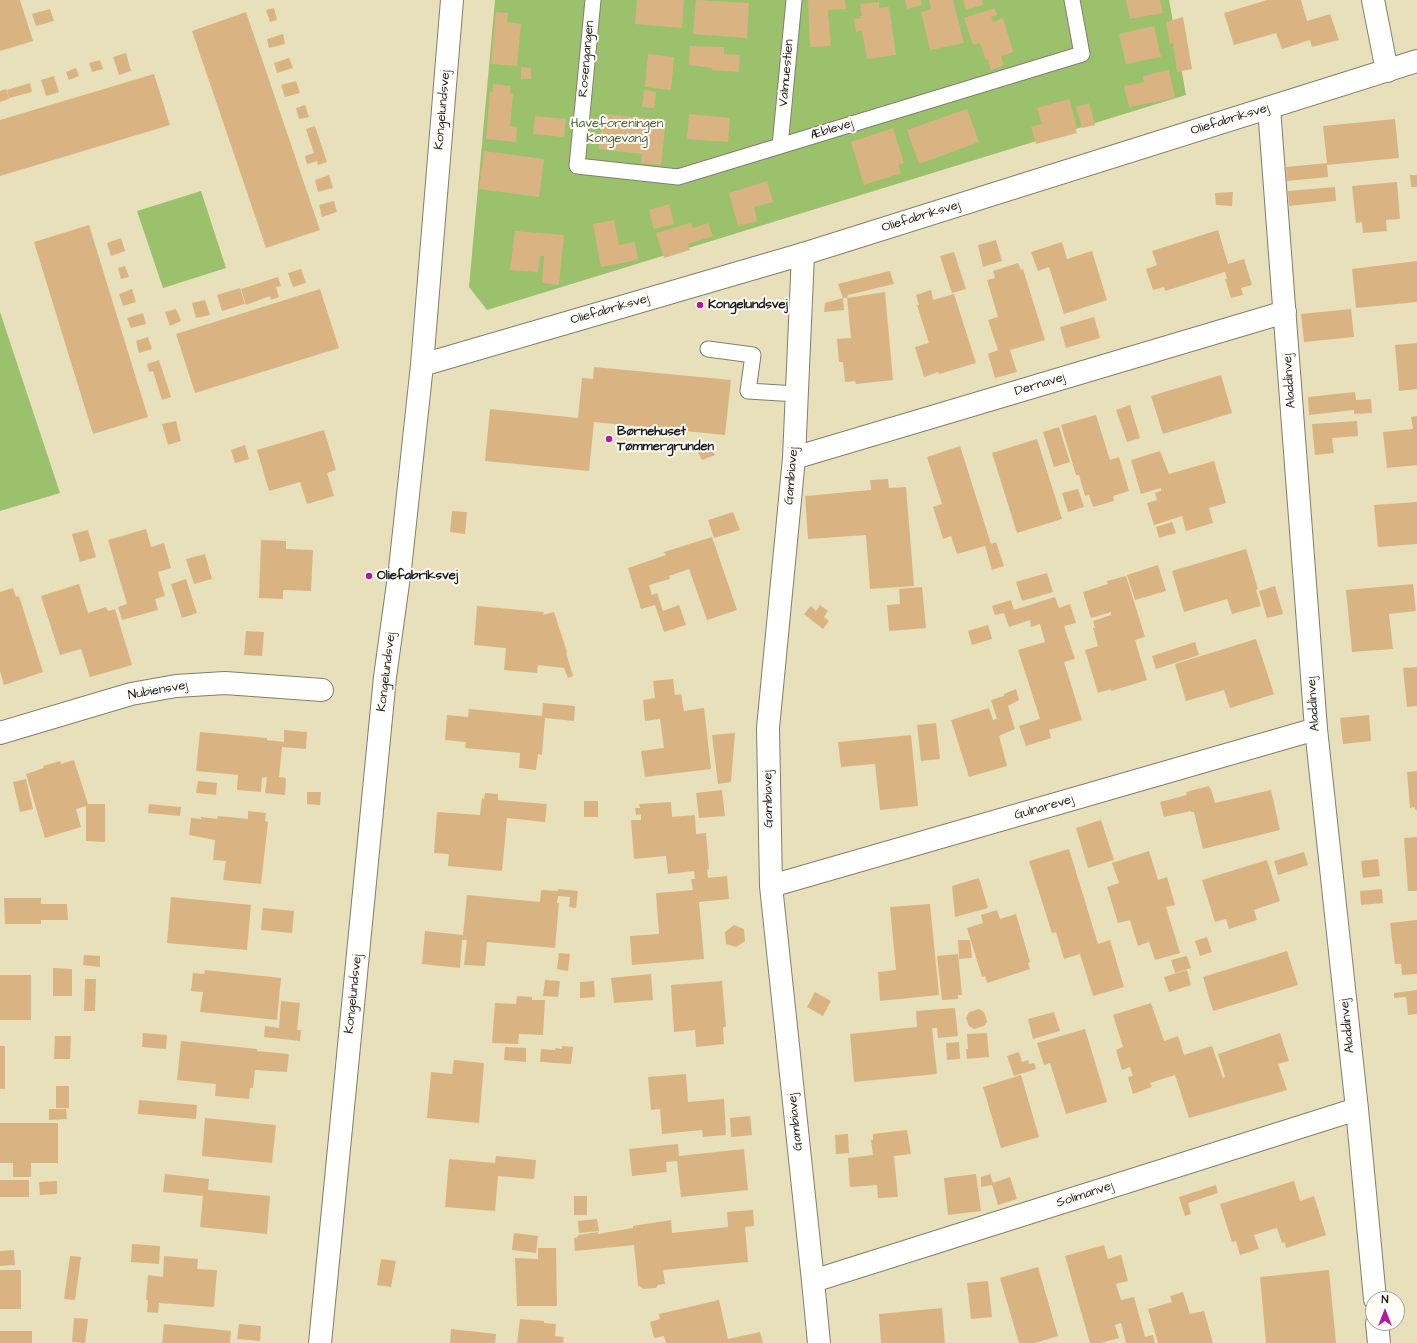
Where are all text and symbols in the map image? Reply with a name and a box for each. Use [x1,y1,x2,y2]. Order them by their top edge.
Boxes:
street label: Rosengangen [576,20,598,98]
street label: Valmuestien [776,39,798,107]
street label: Kongelundsvej [432,70,454,150]
street label: Oliefabriksvej [1189,101,1271,139]
park label: Haveforeningen Kongevang [571,116,663,147]
street label: Æblevej [809,116,855,144]
street label: Oliefabriksvej [880,198,962,236]
street label: Oliefabriksvej [569,291,651,329]
place label: Kongelundsvej [708,297,788,313]
marker: Kongelundsvej [695,300,705,310]
street label: Aladdinvej [1280,353,1300,409]
street label: Dernavej [1013,370,1067,400]
place label: Børnehuset Tømmergrunden [617,424,714,455]
marker: Børnehuset Tømmergrunden [604,434,614,444]
street label: Gambiavej [782,447,802,505]
place label: Oliefabriksvej [377,568,458,584]
marker: Oliefabriksvej [364,571,374,581]
street label: Kongelundsvej [374,631,400,713]
street label: Aladdinvej [1304,676,1324,732]
street label: Nubiensvej [127,678,189,704]
street label: Gambiavej [761,770,777,828]
street label: Gulnarevej [1013,792,1075,824]
street label: Kongelundsvej [342,953,366,1035]
street label: Aladdinvej [1337,998,1359,1054]
street label: Gambiavej [785,1092,807,1152]
street label: Solimanvej [1055,1178,1115,1212]
north arrow [1365,1291,1405,1331]
text: N [1382,1292,1388,1307]

